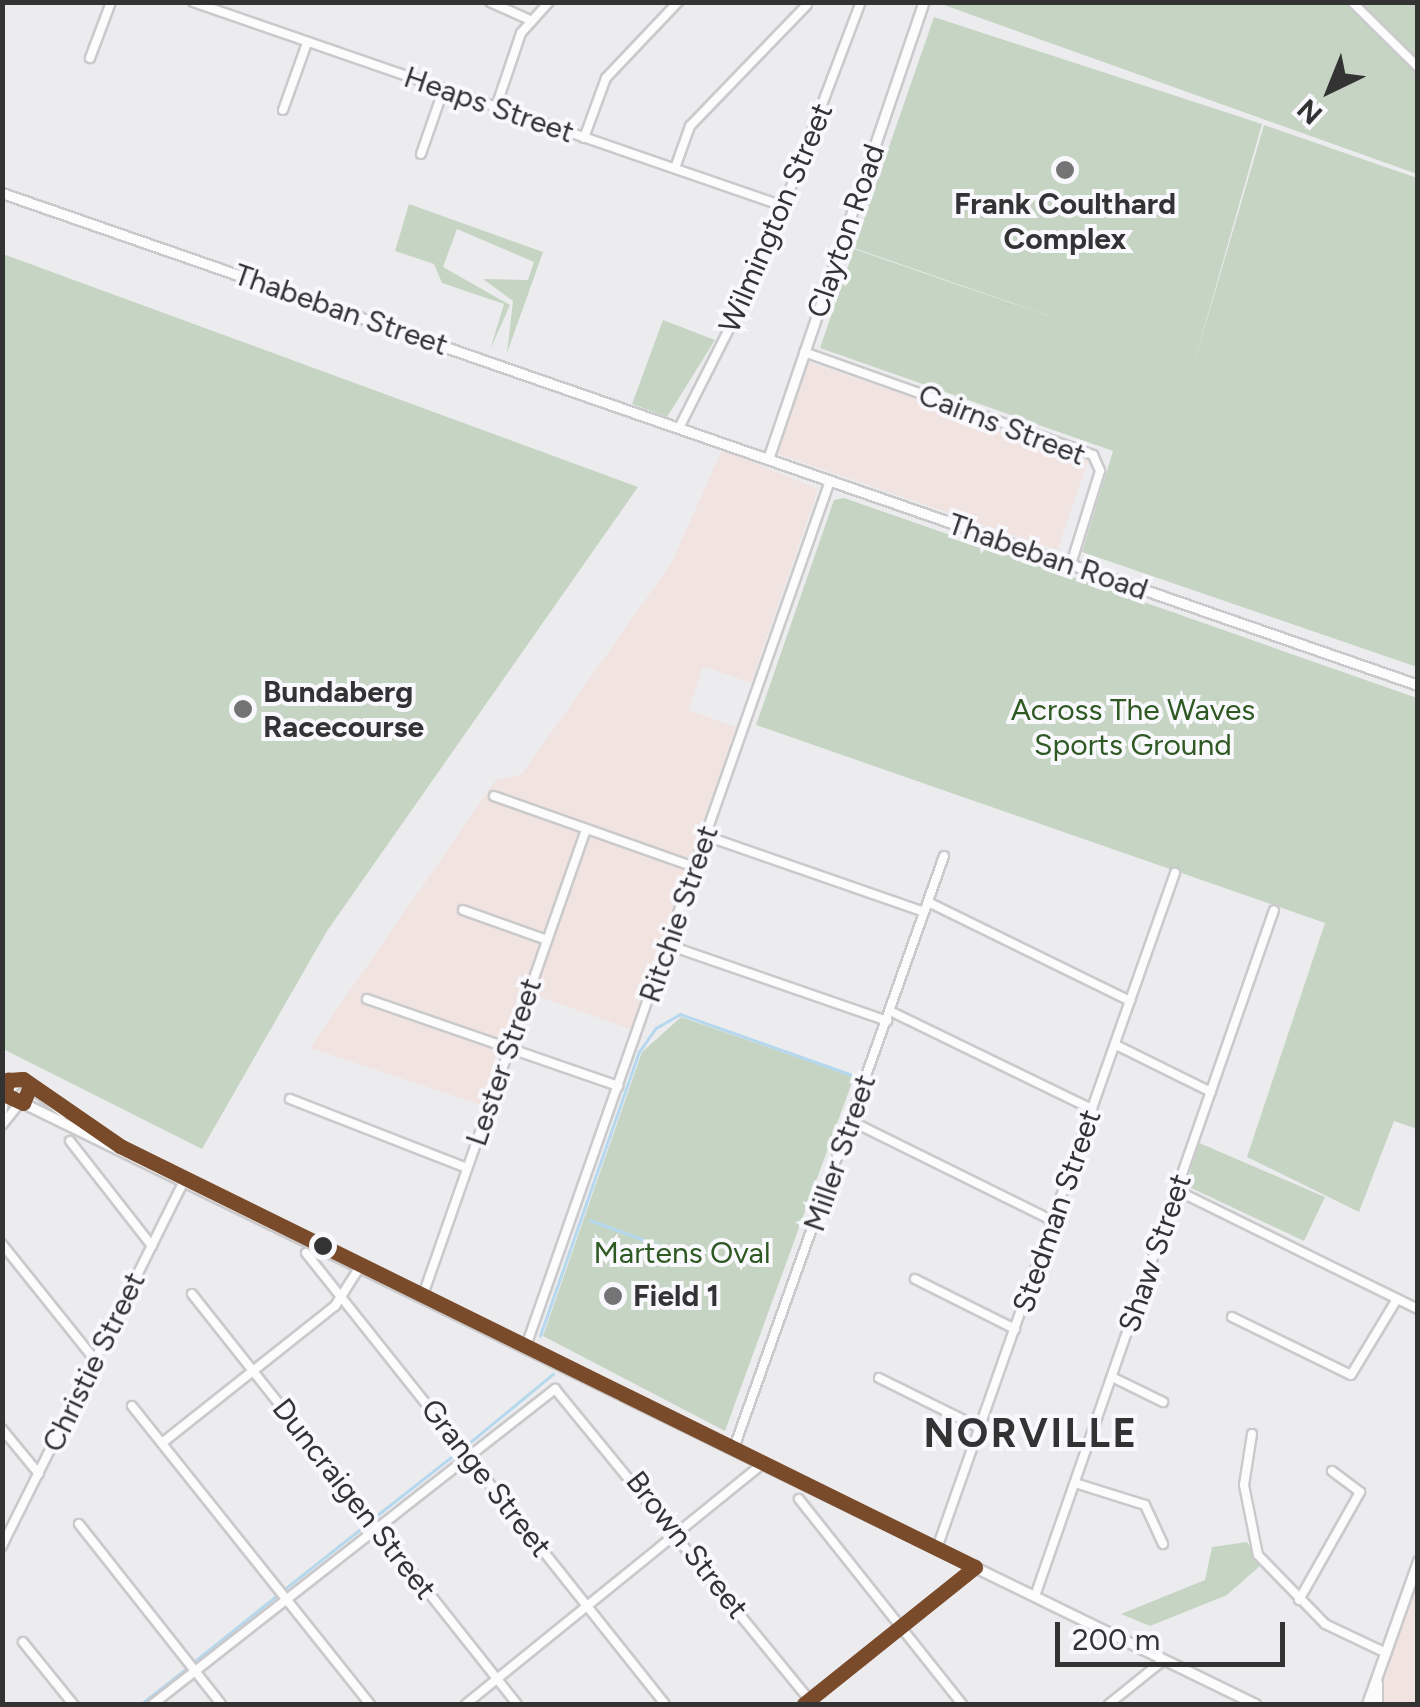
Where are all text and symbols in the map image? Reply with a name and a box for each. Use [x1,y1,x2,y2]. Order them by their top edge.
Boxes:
north arrow [1280,40,1380,140]
street label: Heaps Street [399,59,579,151]
text: N [1290,92,1329,132]
street label: Wilmington Street [711,98,841,338]
street label: Clayton Road [800,140,892,322]
marker: Frank Coulthard Complex [1054,159,1076,181]
place label: Frank Coulthard Complex [954,186,1176,256]
street label: Thabeban Street [229,257,453,363]
street label: Cairns Street [913,377,1091,473]
street label: Thabeban Road [943,506,1153,608]
place label: Bundaberg Racecourse [263,674,424,744]
park label: Across The Waves Sports Ground [1011,692,1255,762]
marker: Bundaberg Racecourse [232,698,254,720]
street label: Ritchie Street [632,821,726,1007]
street label: Lester Street [458,973,550,1151]
street label: Miller Street [796,1070,884,1236]
street label: Stedman Street [1005,1105,1109,1317]
street label: Shaw Street [1111,1169,1199,1337]
park label: Martens Oval [593,1235,771,1271]
unlabelled marker [313,1236,333,1256]
street label: Christie Street [35,1266,153,1458]
place label: Field 1 [633,1278,719,1314]
marker: Field 1 [602,1285,624,1307]
street label: Duncraigen Street [264,1391,444,1607]
street label: Grange Street [413,1392,559,1564]
district label: NORVILLE [923,1409,1139,1457]
street label: Brown Street [618,1464,756,1626]
scale bar [1060,1602,1290,1664]
text: 200 m [1072,1621,1160,1658]

